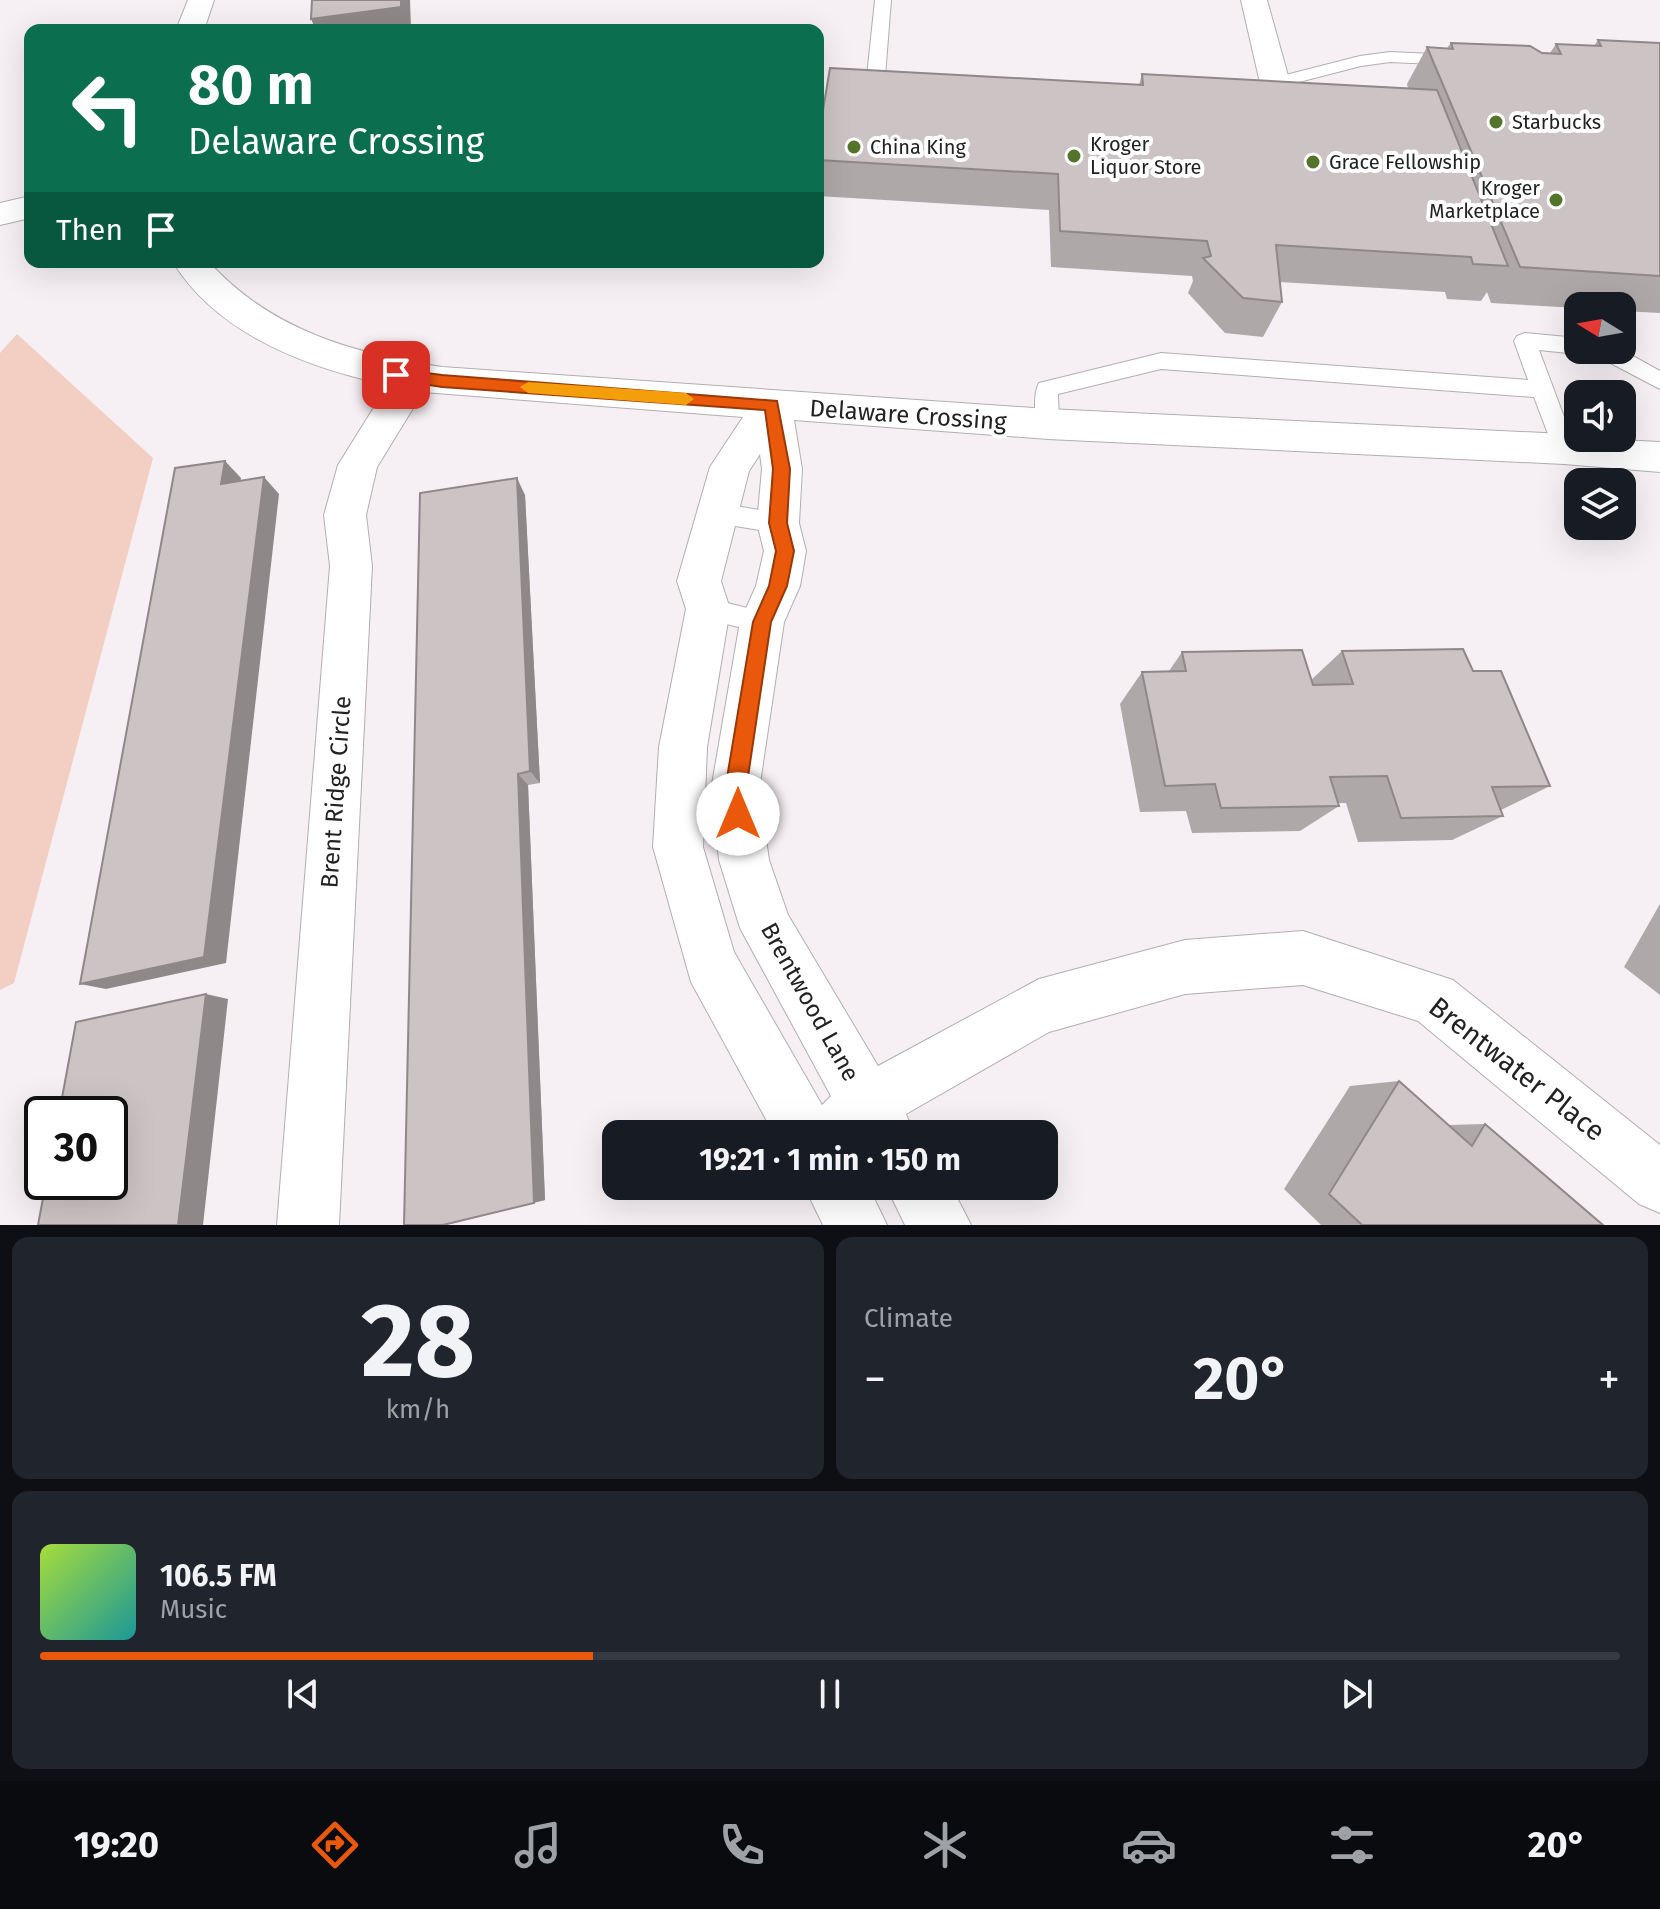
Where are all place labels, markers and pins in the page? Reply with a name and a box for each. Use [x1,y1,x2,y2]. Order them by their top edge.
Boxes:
place label: Starbucks [1512,110,1601,134]
marker: Starbucks [1487,113,1505,131]
place label: Kroger Liquor Store [1090,132,1201,179]
place label: China King [870,135,966,159]
marker: China King [845,138,863,156]
marker: Kroger Liquor Store [1065,147,1083,165]
place label: Grace Fellowship [1329,150,1481,174]
marker: Grace Fellowship [1304,153,1322,171]
place label: Kroger Marketplace [1429,176,1540,223]
marker: Kroger Marketplace [1547,191,1565,209]
pin [362,341,430,409]

